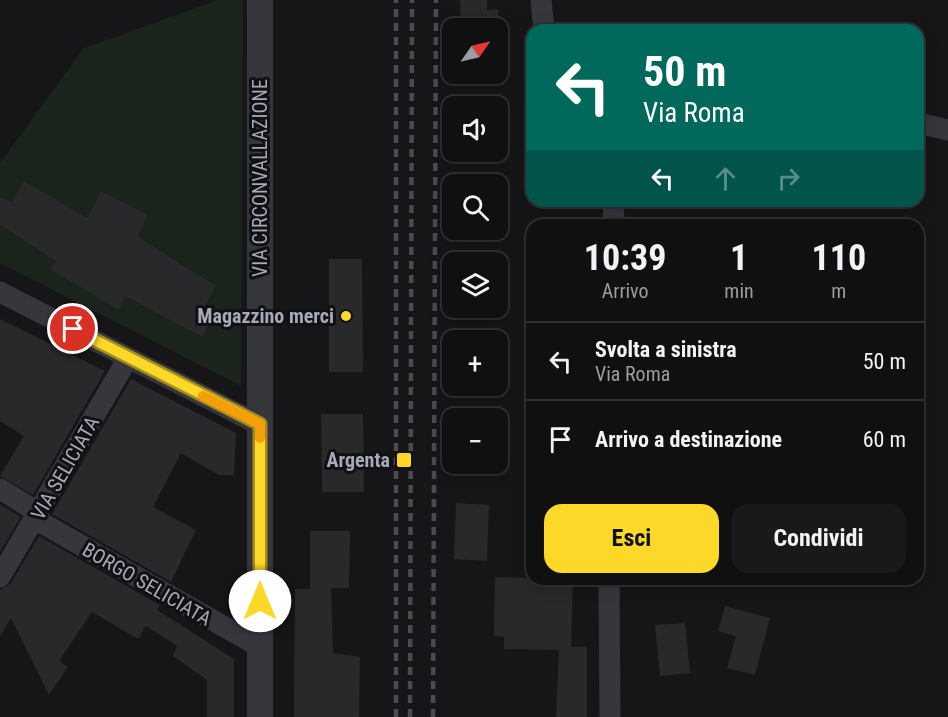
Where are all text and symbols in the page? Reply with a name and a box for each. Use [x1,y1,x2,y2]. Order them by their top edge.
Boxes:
north arrow [442,18,508,84]
map controls [442,18,508,474]
text: 50 m [643,47,726,96]
icon: left [544,48,622,126]
street label: VIA CIRCONVALLAZIONE [248,79,272,277]
button: sound [442,96,508,162]
text: Via Roma [643,97,745,129]
icon: left [646,162,679,195]
icon: ahead [709,162,742,195]
icon: right [772,162,805,195]
button: search [442,174,508,240]
text: 10:39 [584,237,666,279]
text: 1 [730,237,748,279]
text: 110 [812,237,866,279]
button: layers [442,252,508,318]
text: Arrivo [602,279,649,303]
text: min [724,279,754,303]
text: m [831,279,846,303]
pin [47,303,98,354]
place label: Magazzino merci [197,304,334,328]
marker: Magazzino merci [339,309,353,323]
icon: arrive [56,312,89,345]
button: + [442,330,508,396]
text: Svolta a sinistra [595,337,737,362]
icon: left [544,345,577,378]
text: 50 m [863,349,906,374]
text: Via Roma [595,362,670,386]
button: − [442,408,508,474]
street label: VIA SELICIATA [26,412,104,524]
icon: arrive [544,423,577,456]
text: Arrivo a destinazione [595,427,782,452]
text: 60 m [863,427,906,452]
place label: Argenta [327,448,390,472]
marker: Argenta [395,451,413,469]
button: Esci [544,504,719,573]
button: Condividi [731,504,906,573]
street label: BORGO SELICIATA [78,537,216,631]
position arrow [228,569,292,633]

